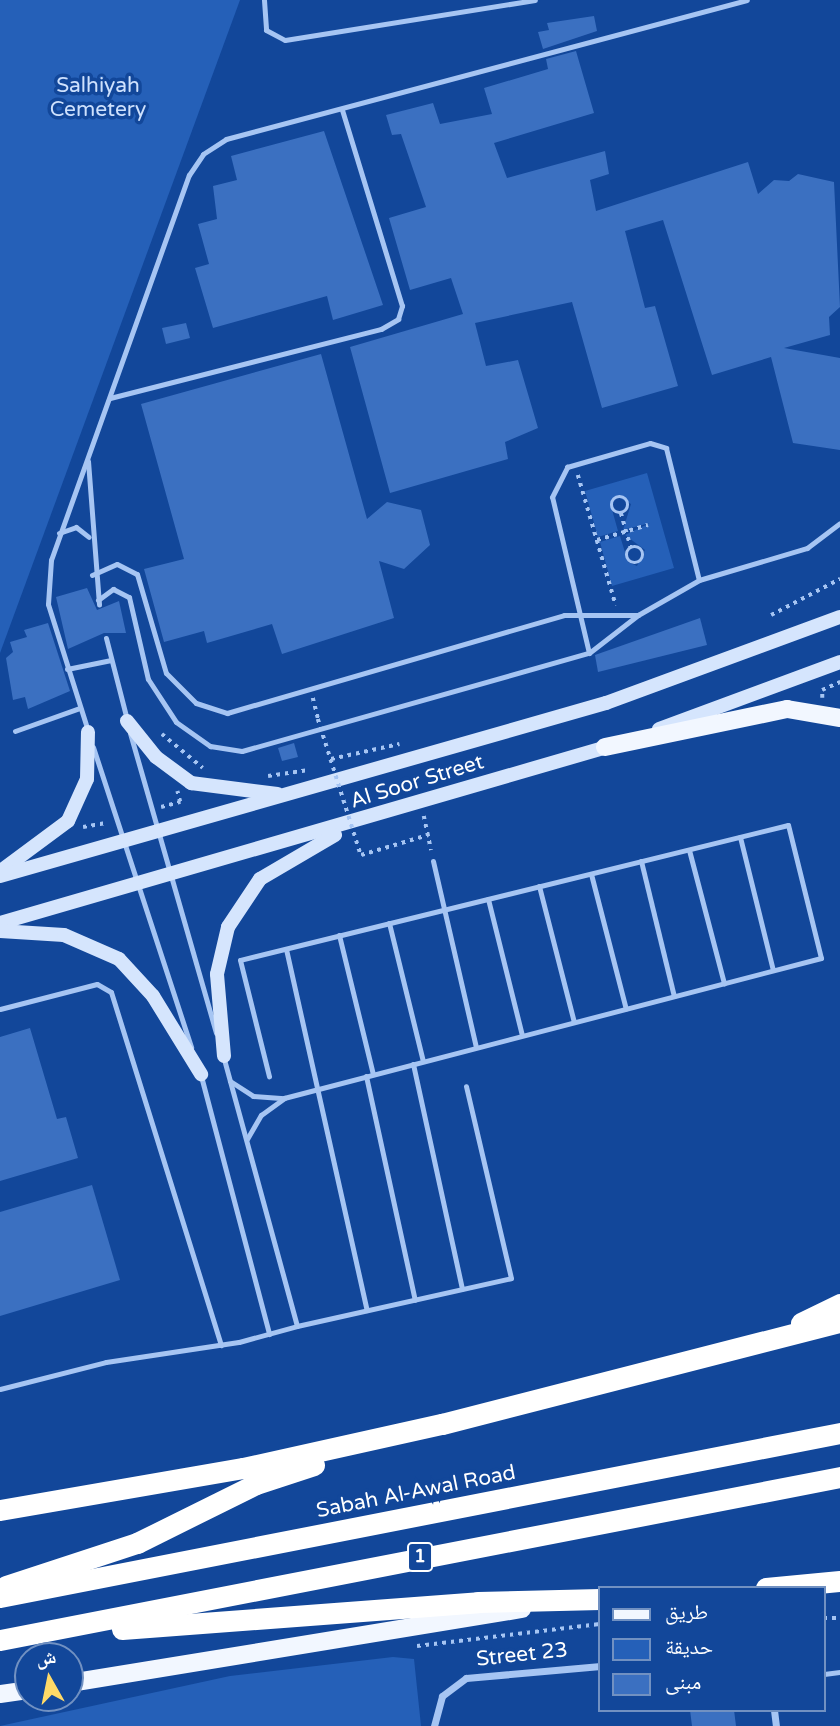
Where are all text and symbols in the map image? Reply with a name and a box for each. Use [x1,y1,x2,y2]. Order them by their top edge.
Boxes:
park label: Salhiyah Cemetery [50,73,146,123]
street label: Al Soor Street [347,750,487,814]
street label: Sabah Al-Awal Road [314,1460,518,1524]
road number: 1 [406,1541,434,1572]
legend [598,1586,826,1712]
text: طريق [665,1600,708,1625]
text: حديقة [665,1635,713,1660]
street label: Street 23 [475,1638,569,1672]
north arrow [14,1642,84,1712]
text: ش [34,1646,58,1671]
text: مبنى [665,1670,701,1695]

